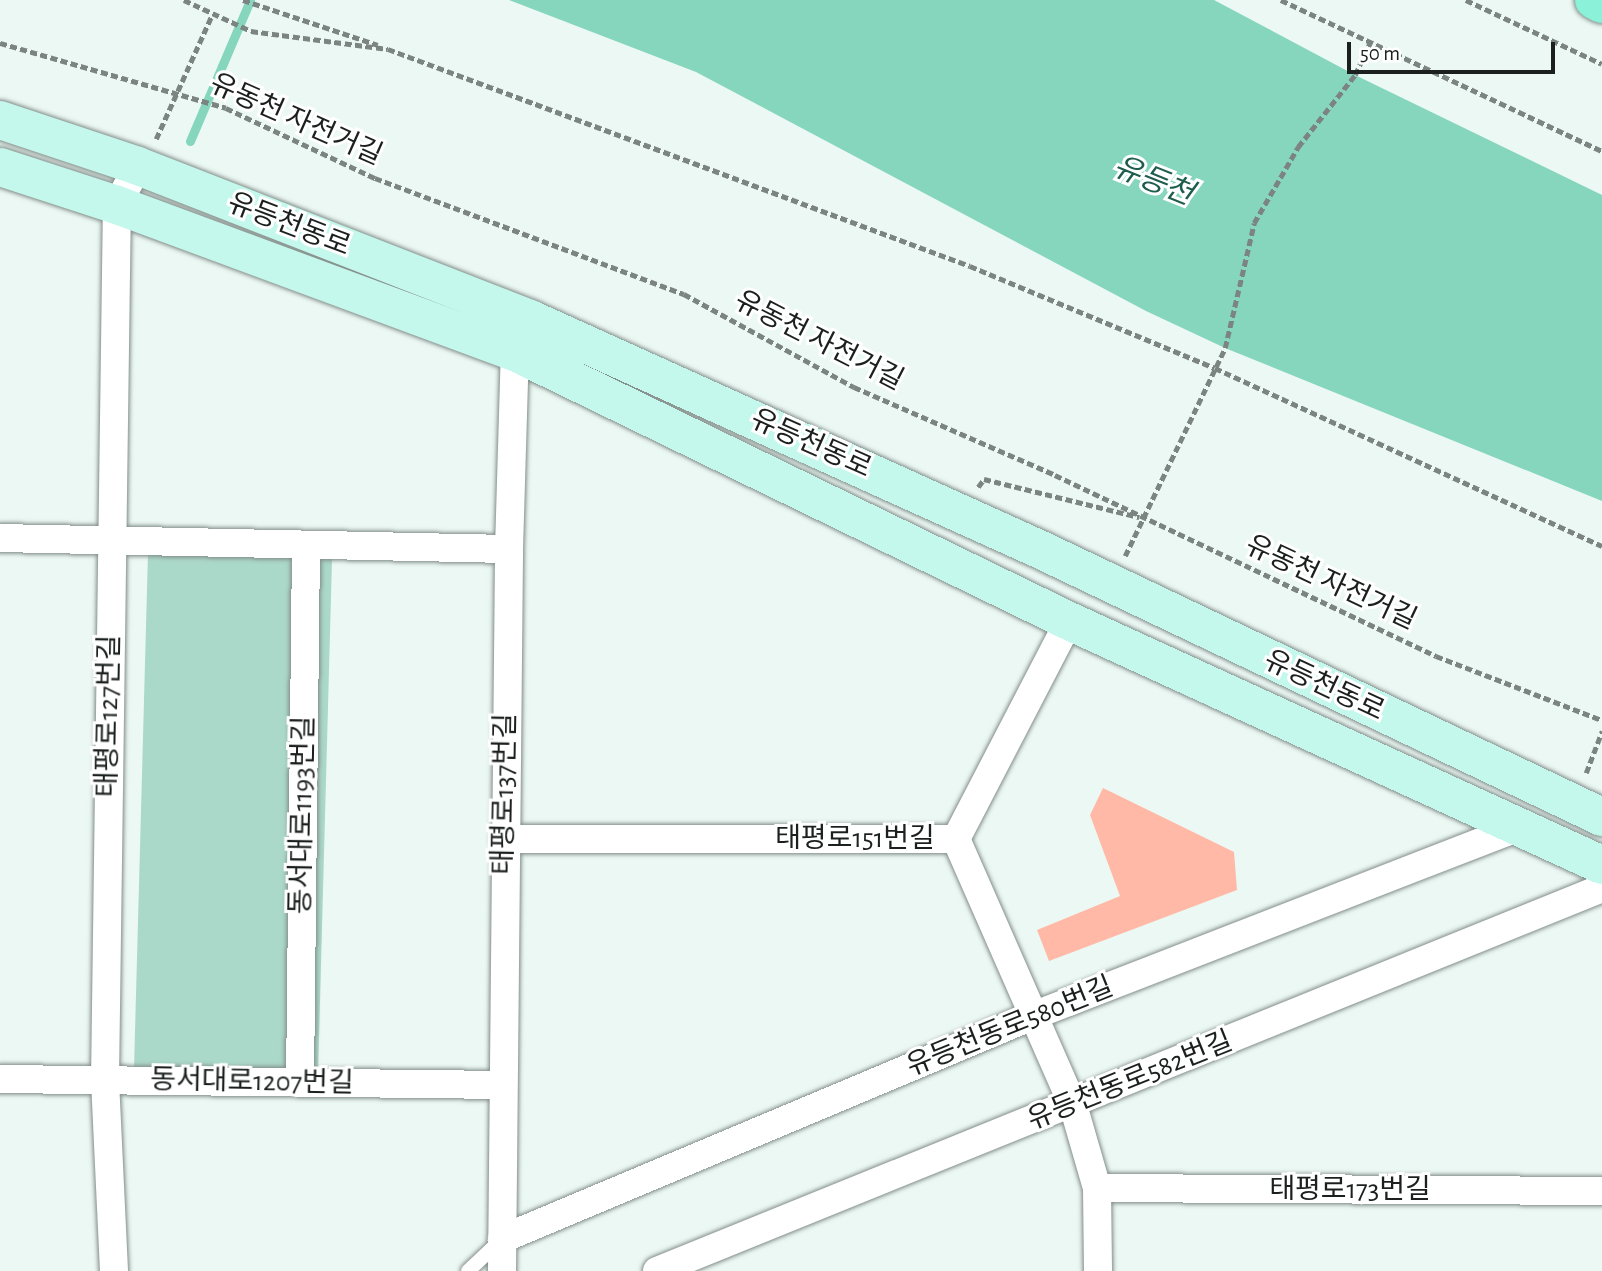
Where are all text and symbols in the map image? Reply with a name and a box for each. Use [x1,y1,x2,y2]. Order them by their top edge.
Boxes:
scale bar [1350,28,1558,72]
text: 50 m [1360,43,1400,64]
street label: 유동천 자전거길 [205,67,387,173]
water label: 유등천 [1108,149,1198,213]
street label: 유등천동로 [223,186,355,264]
street label: 유동천 자전거길 [729,284,909,398]
street label: 유등천동로 [745,402,877,486]
street label: 유동천 자전거길 [1240,529,1422,637]
street label: 태평로127번길 [91,634,127,798]
street label: 유등천동로 [1259,644,1389,728]
street label: 태평로137번길 [487,713,523,875]
street label: 동서대로1193번길 [284,715,322,915]
street label: 태평로151번길 [775,822,935,856]
street label: 유등천동로580번길 [902,970,1118,1084]
street label: 유등천동로582번길 [1023,1025,1237,1137]
street label: 동서대로1207번길 [150,1063,354,1101]
street label: 태평로173번길 [1269,1173,1431,1207]

